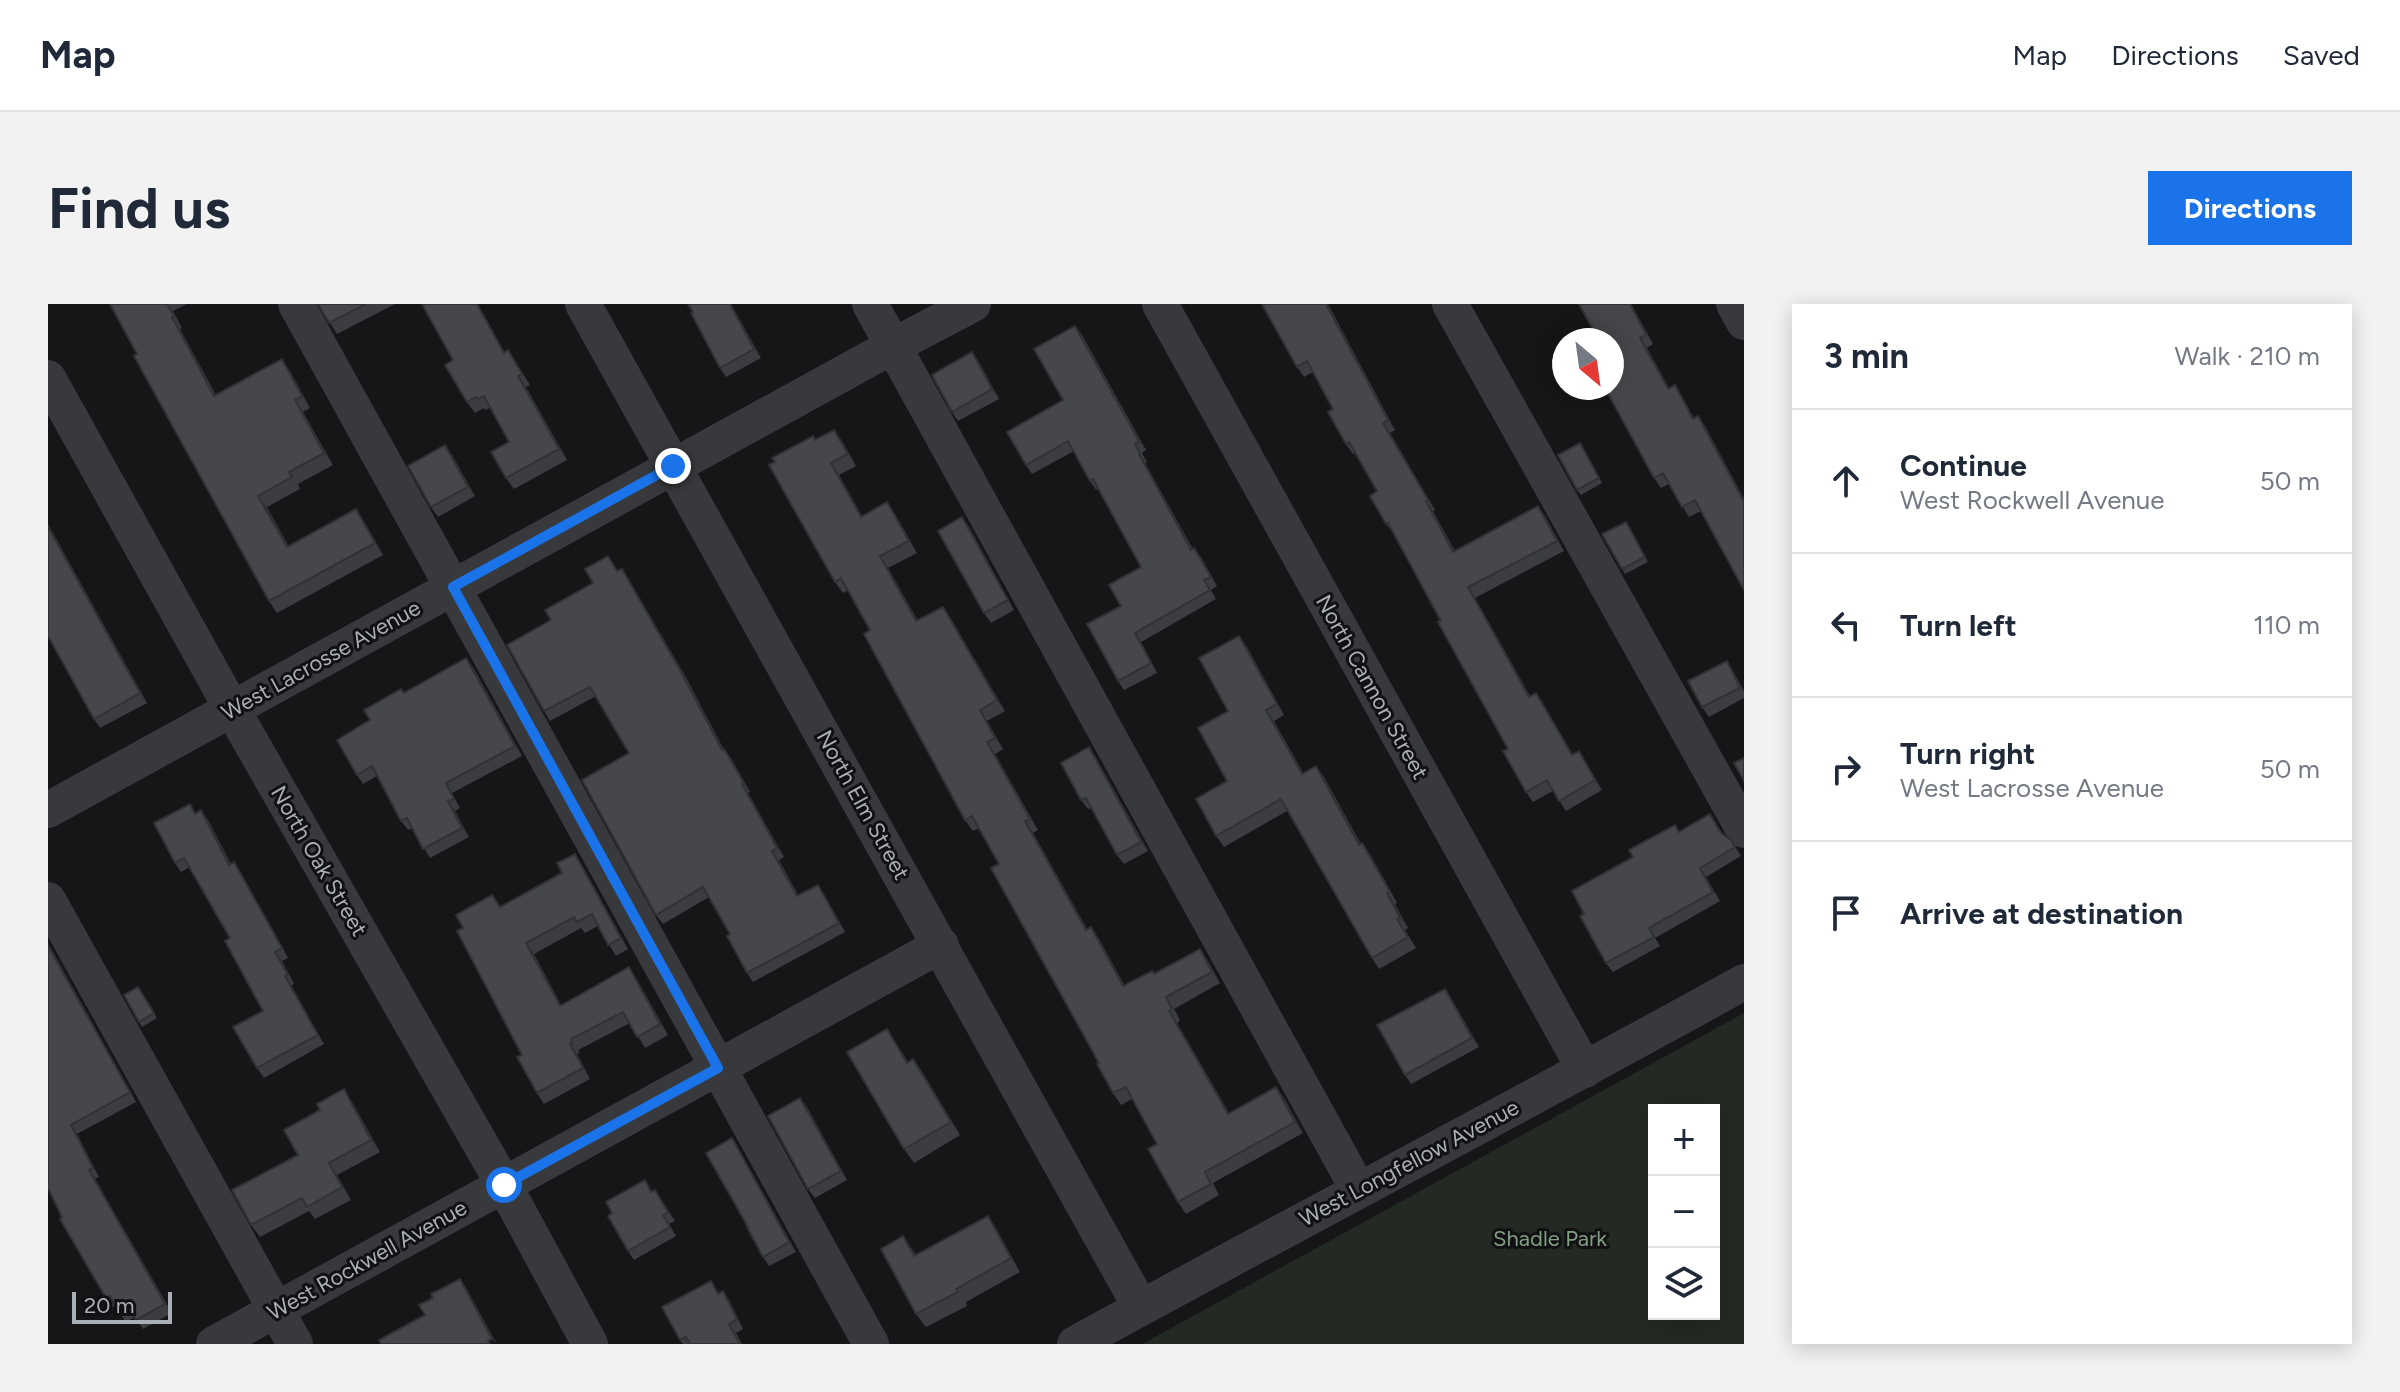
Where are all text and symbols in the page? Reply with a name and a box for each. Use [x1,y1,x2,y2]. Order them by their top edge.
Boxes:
text: Map [40,32,116,78]
text: Map [2013,38,2067,72]
text: Directions [2111,38,2239,72]
text: Saved [2283,38,2360,72]
button: Directions [2148,171,2352,245]
text: Find us [48,175,230,242]
north arrow [1552,328,1624,400]
text: 3 min [1824,336,1909,377]
text: Walk · 210 m [2175,340,2320,372]
text: Continue [1900,447,2027,484]
route end [655,448,691,484]
icon: ahead [1824,459,1868,503]
text: 50 m [2260,465,2320,497]
text: West Rockwell Avenue [1900,484,2165,516]
street label: North Cannon Street [1310,590,1434,784]
street label: West Lacrosse Avenue [217,594,425,726]
icon: left [1824,603,1868,647]
text: Turn left [1900,607,2017,644]
text: 110 m [2253,609,2320,641]
street label: North Elm Street [811,725,915,885]
text: Turn right [1900,735,2035,772]
icon: right [1824,747,1868,791]
text: 50 m [2260,753,2320,785]
text: West Lacrosse Avenue [1900,772,2164,804]
street label: North Oak Street [265,781,373,941]
icon: arrive [1824,891,1868,935]
text: Arrive at destination [1900,895,2183,932]
street label: West Longfellow Avenue [1295,1094,1523,1232]
map controls [1648,1104,1720,1320]
button: + [1648,1104,1720,1176]
route start [486,1167,522,1203]
button: − [1648,1176,1720,1248]
street label: West Rockwell Avenue [263,1194,471,1326]
park label: Shadle Park [1493,1225,1607,1252]
button: layers [1648,1248,1720,1320]
scale bar [72,1288,172,1324]
text: 20 m [84,1292,135,1319]

